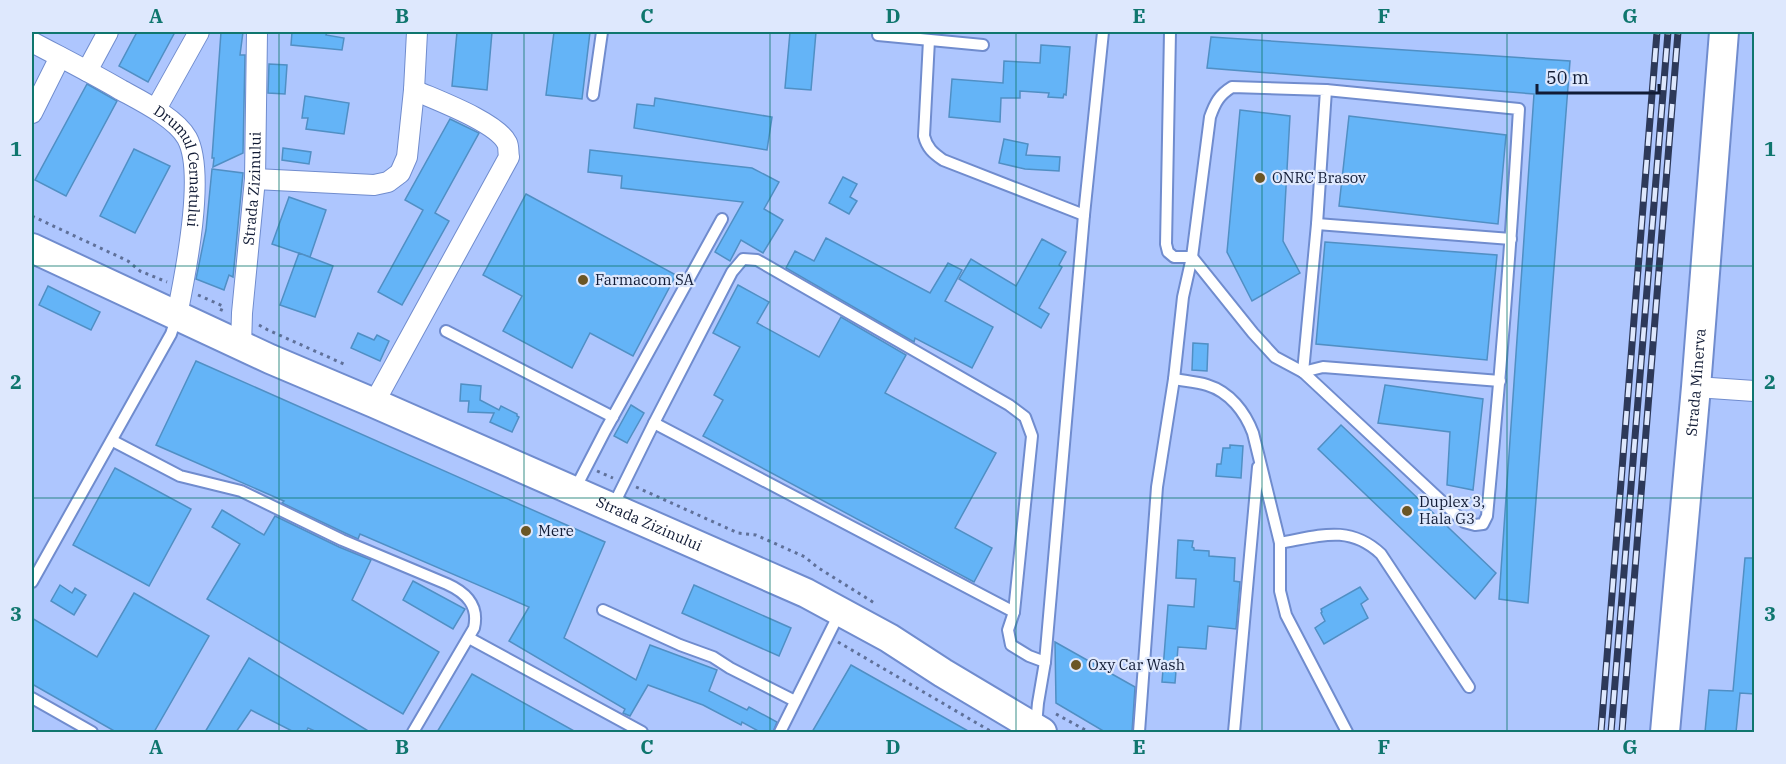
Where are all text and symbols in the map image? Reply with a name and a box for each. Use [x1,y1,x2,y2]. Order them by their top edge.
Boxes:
text: A [149,2,163,29]
text: B [395,2,409,29]
text: C [640,2,654,29]
text: D [885,2,901,29]
text: E [1132,2,1146,29]
text: F [1378,2,1390,29]
text: G [1622,2,1638,29]
scale bar [1537,57,1658,95]
text: 50 m [1546,66,1589,89]
street label: Drumul Cernatului [150,101,205,228]
street label: Strada Zizinului [239,131,265,246]
text: 1 [10,135,22,162]
text: 1 [1764,135,1776,162]
place label: ONRC Brasov [1272,168,1366,187]
marker: ONRC Brasov [1253,171,1267,185]
place label: Farmacom SA [595,270,695,289]
marker: Farmacom SA [576,273,590,287]
street label: Strada Minerva [1682,328,1710,437]
text: 2 [10,368,22,395]
text: 2 [1764,368,1776,395]
street label: Strada Zizinului [593,492,705,555]
place label: Duplex 3, Hala G3 [1419,492,1485,528]
marker: Duplex 3, Hala G3 [1400,504,1414,518]
place label: Mere [538,521,574,540]
marker: Mere [519,524,533,538]
text: 3 [10,600,22,627]
text: 3 [1764,600,1776,627]
place label: Oxy Car Wash [1088,655,1185,674]
marker: Oxy Car Wash [1069,658,1083,672]
text: A [149,733,163,760]
text: B [395,733,409,760]
text: C [640,733,654,760]
text: D [885,733,901,760]
text: E [1132,733,1146,760]
text: F [1378,733,1390,760]
text: G [1622,733,1638,760]

